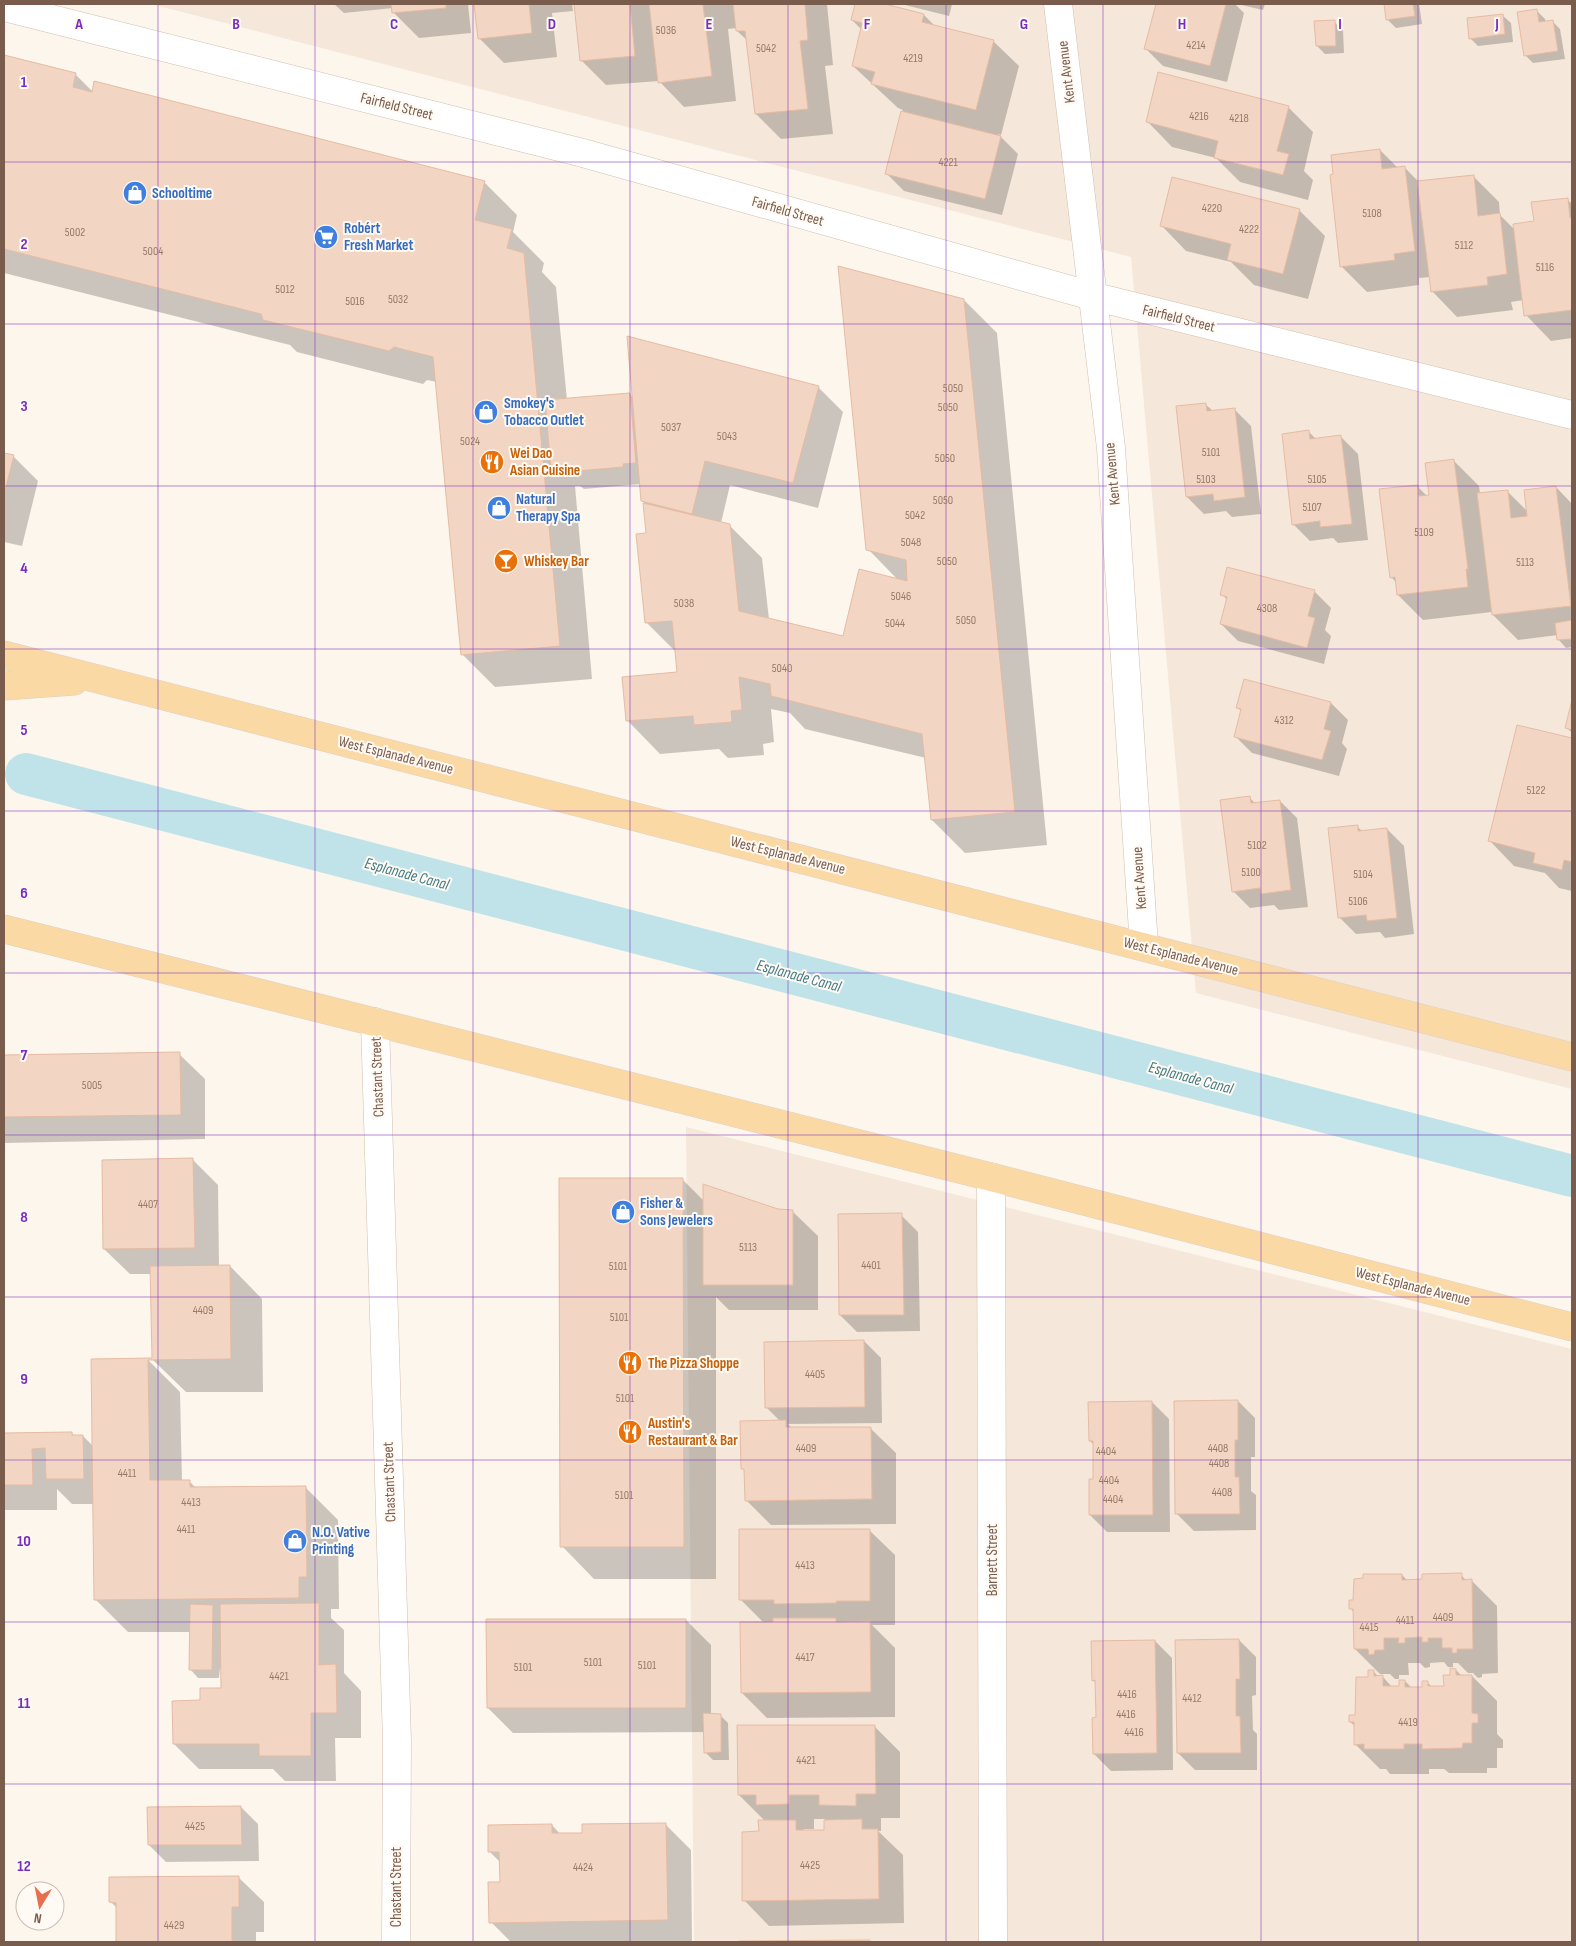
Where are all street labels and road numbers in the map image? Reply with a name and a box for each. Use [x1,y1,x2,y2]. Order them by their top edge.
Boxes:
street label: Kent Avenue [1053,40,1080,104]
street label: Fairfield Street [359,88,436,125]
street label: Fairfield Street [750,192,827,231]
street label: Fairfield Street [1141,300,1218,337]
street label: Kent Avenue [1100,442,1125,506]
street label: West Esplanade Avenue [336,732,455,779]
street label: West Esplanade Avenue [728,832,847,879]
street label: Kent Avenue [1128,846,1151,910]
street label: West Esplanade Avenue [1121,933,1240,980]
street label: Chastant Street [367,1036,388,1117]
street label: West Esplanade Avenue [1353,1263,1472,1310]
street label: Chastant Street [379,1441,400,1522]
street label: Barnett Street [983,1523,1002,1596]
street label: Chastant Street [387,1846,406,1927]

